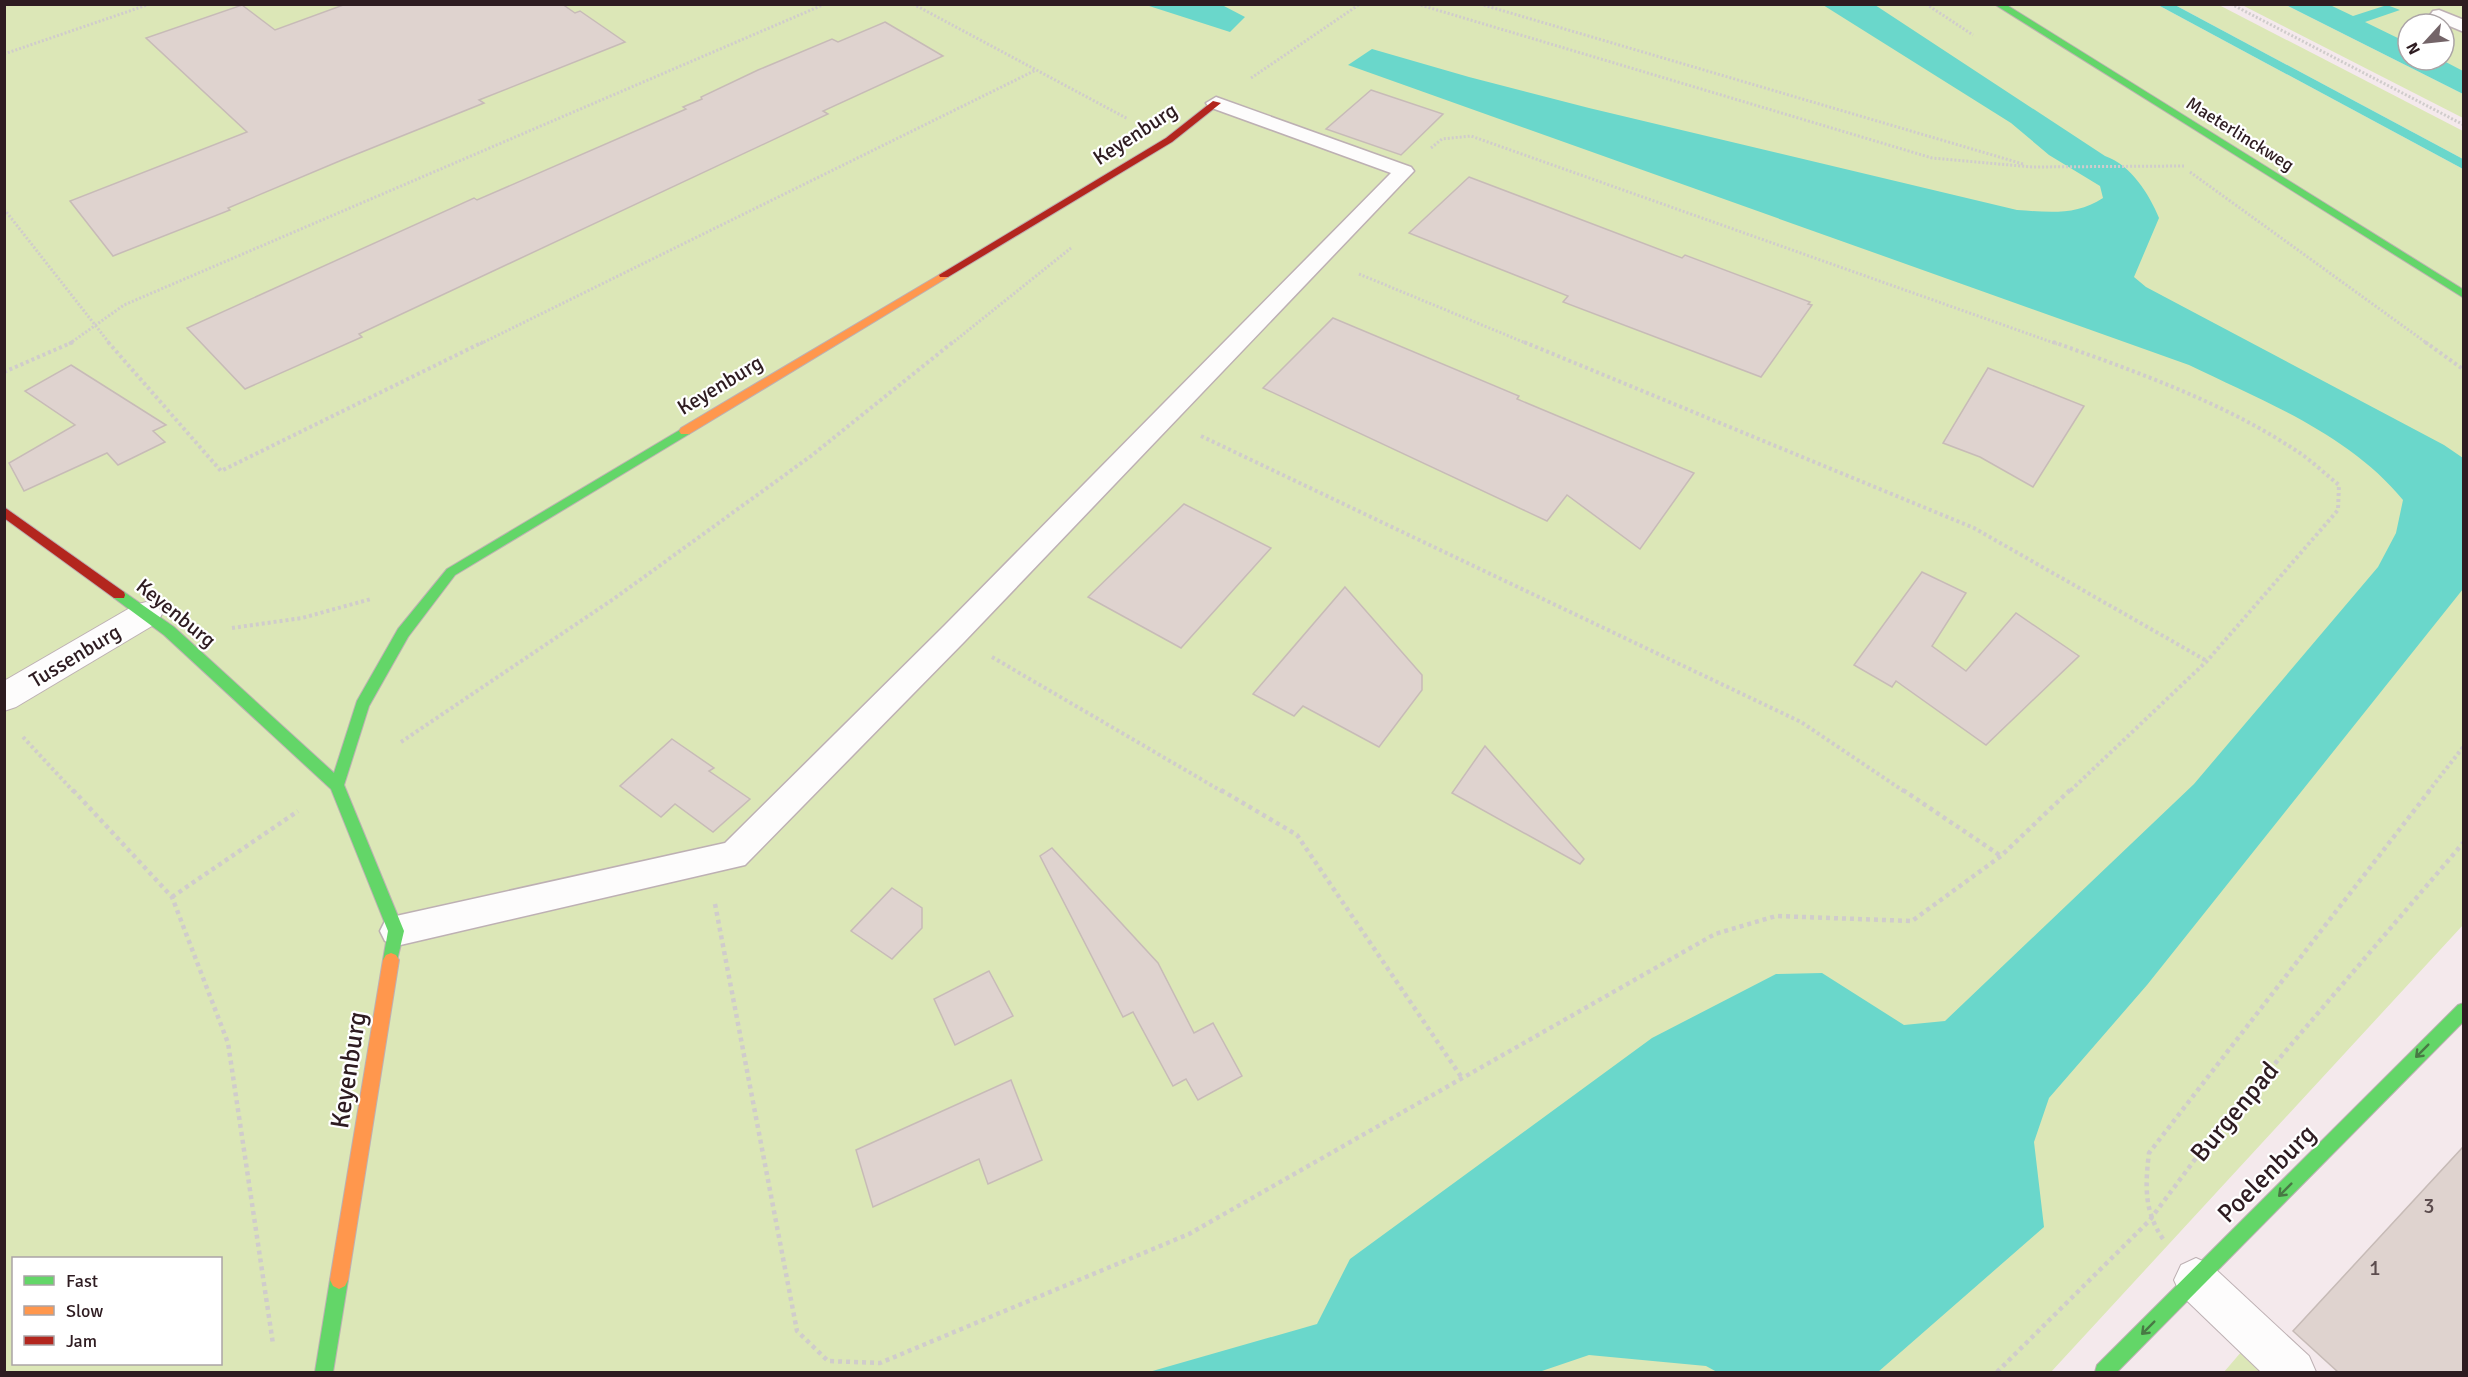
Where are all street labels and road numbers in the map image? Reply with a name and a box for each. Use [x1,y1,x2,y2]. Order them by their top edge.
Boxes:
street label: Maeterlinckweg [2182,92,2298,176]
street label: Keyenburg [1088,97,1182,171]
street label: Keyenburg [673,349,767,421]
street label: Keyenburg [131,573,221,653]
street label: Tussenburg [25,619,125,693]
street label: Keyenburg [324,1009,374,1131]
street label: Burgenpad [2184,1055,2286,1169]
street label: Poelenburg [2211,1118,2323,1230]

